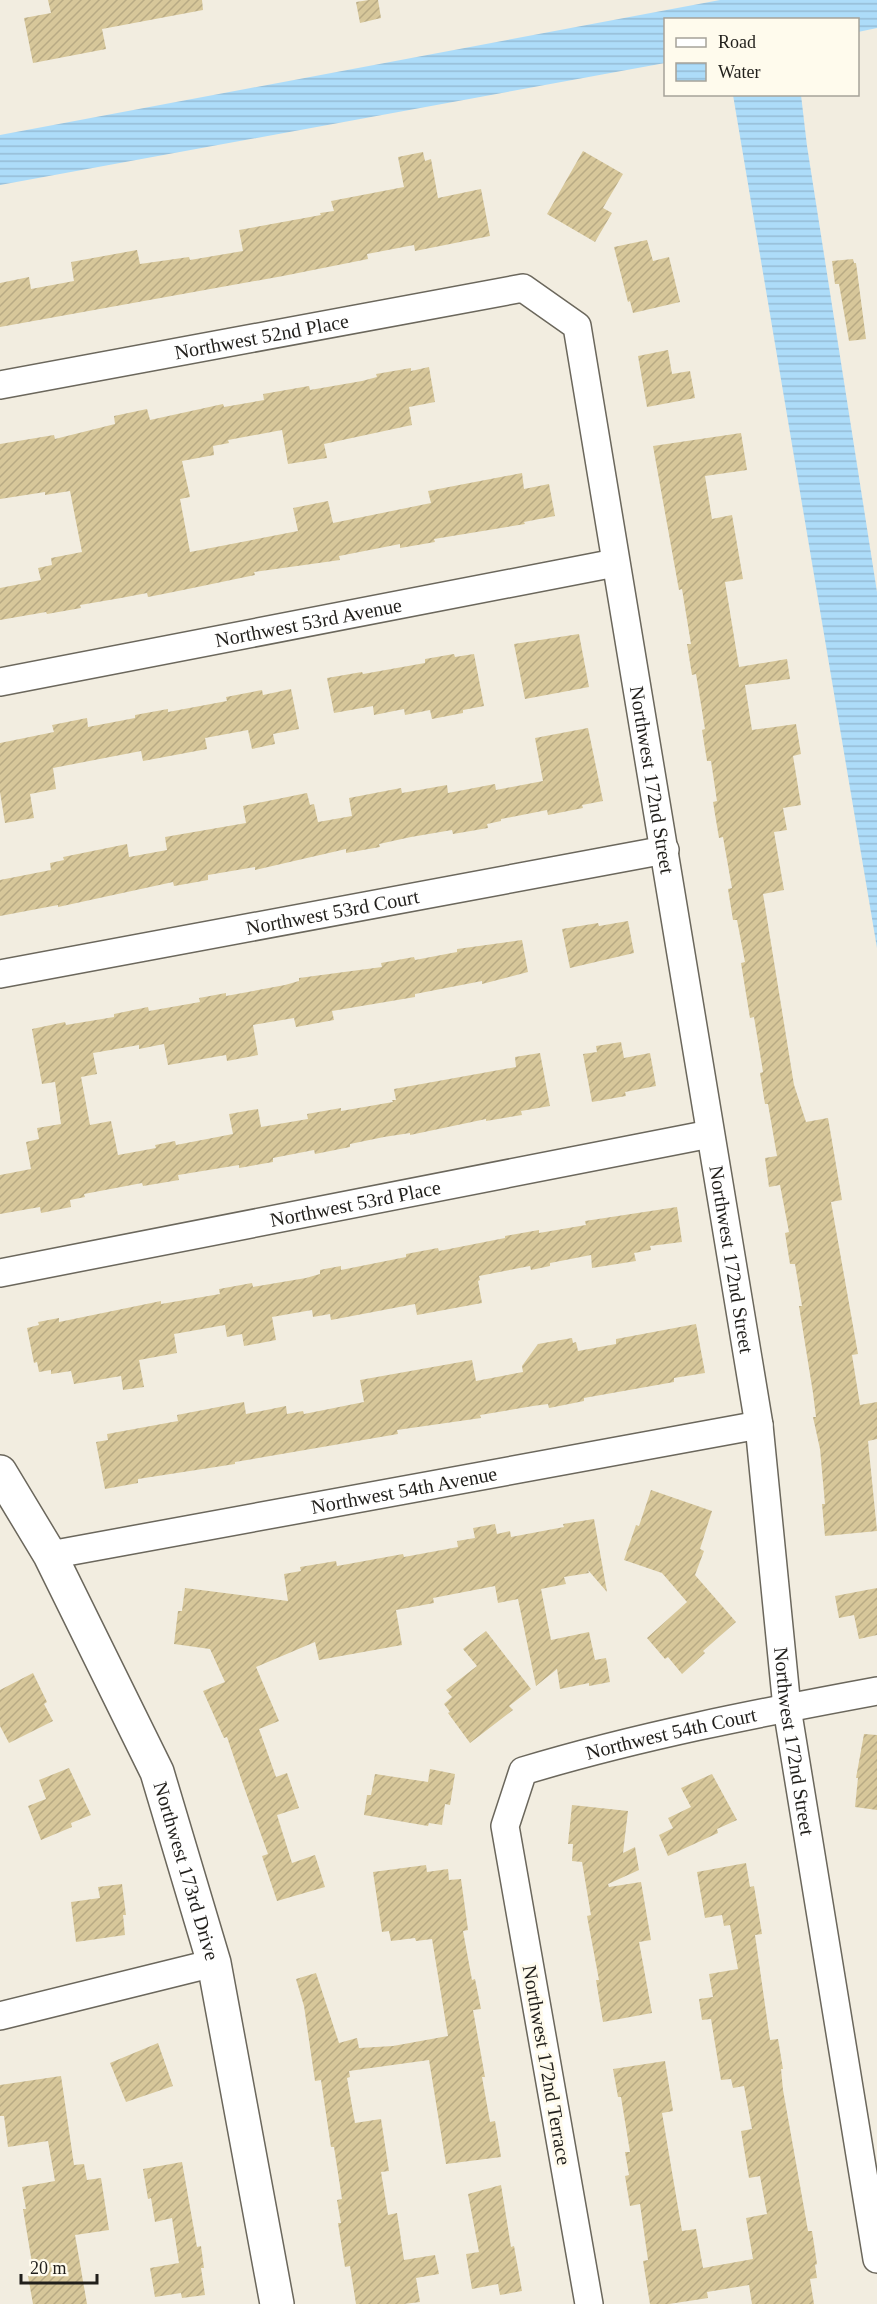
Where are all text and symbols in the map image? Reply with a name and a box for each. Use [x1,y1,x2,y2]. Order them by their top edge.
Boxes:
legend [664,18,859,96]
text: Road [718,32,756,52]
text: Water [718,62,761,82]
street label: Northwest 52nd Place [173,310,351,363]
street label: Northwest 53rd Avenue [213,594,404,651]
street label: Northwest 172nd Street [626,684,679,876]
street label: Northwest 53rd Court [244,885,421,939]
street label: Northwest 172nd Street [705,1164,758,1355]
street label: Northwest 53rd Place [268,1176,443,1231]
street label: Northwest 54th Avenue [309,1462,499,1518]
street label: Northwest 172nd Street [770,1646,819,1837]
street label: Northwest 54th Court [583,1703,759,1764]
street label: Northwest 173rd Drive [149,1779,224,1963]
street label: Northwest 172nd Terrace [519,1963,575,2167]
scale bar [21,2247,98,2285]
text: 20 m [30,2258,67,2278]

